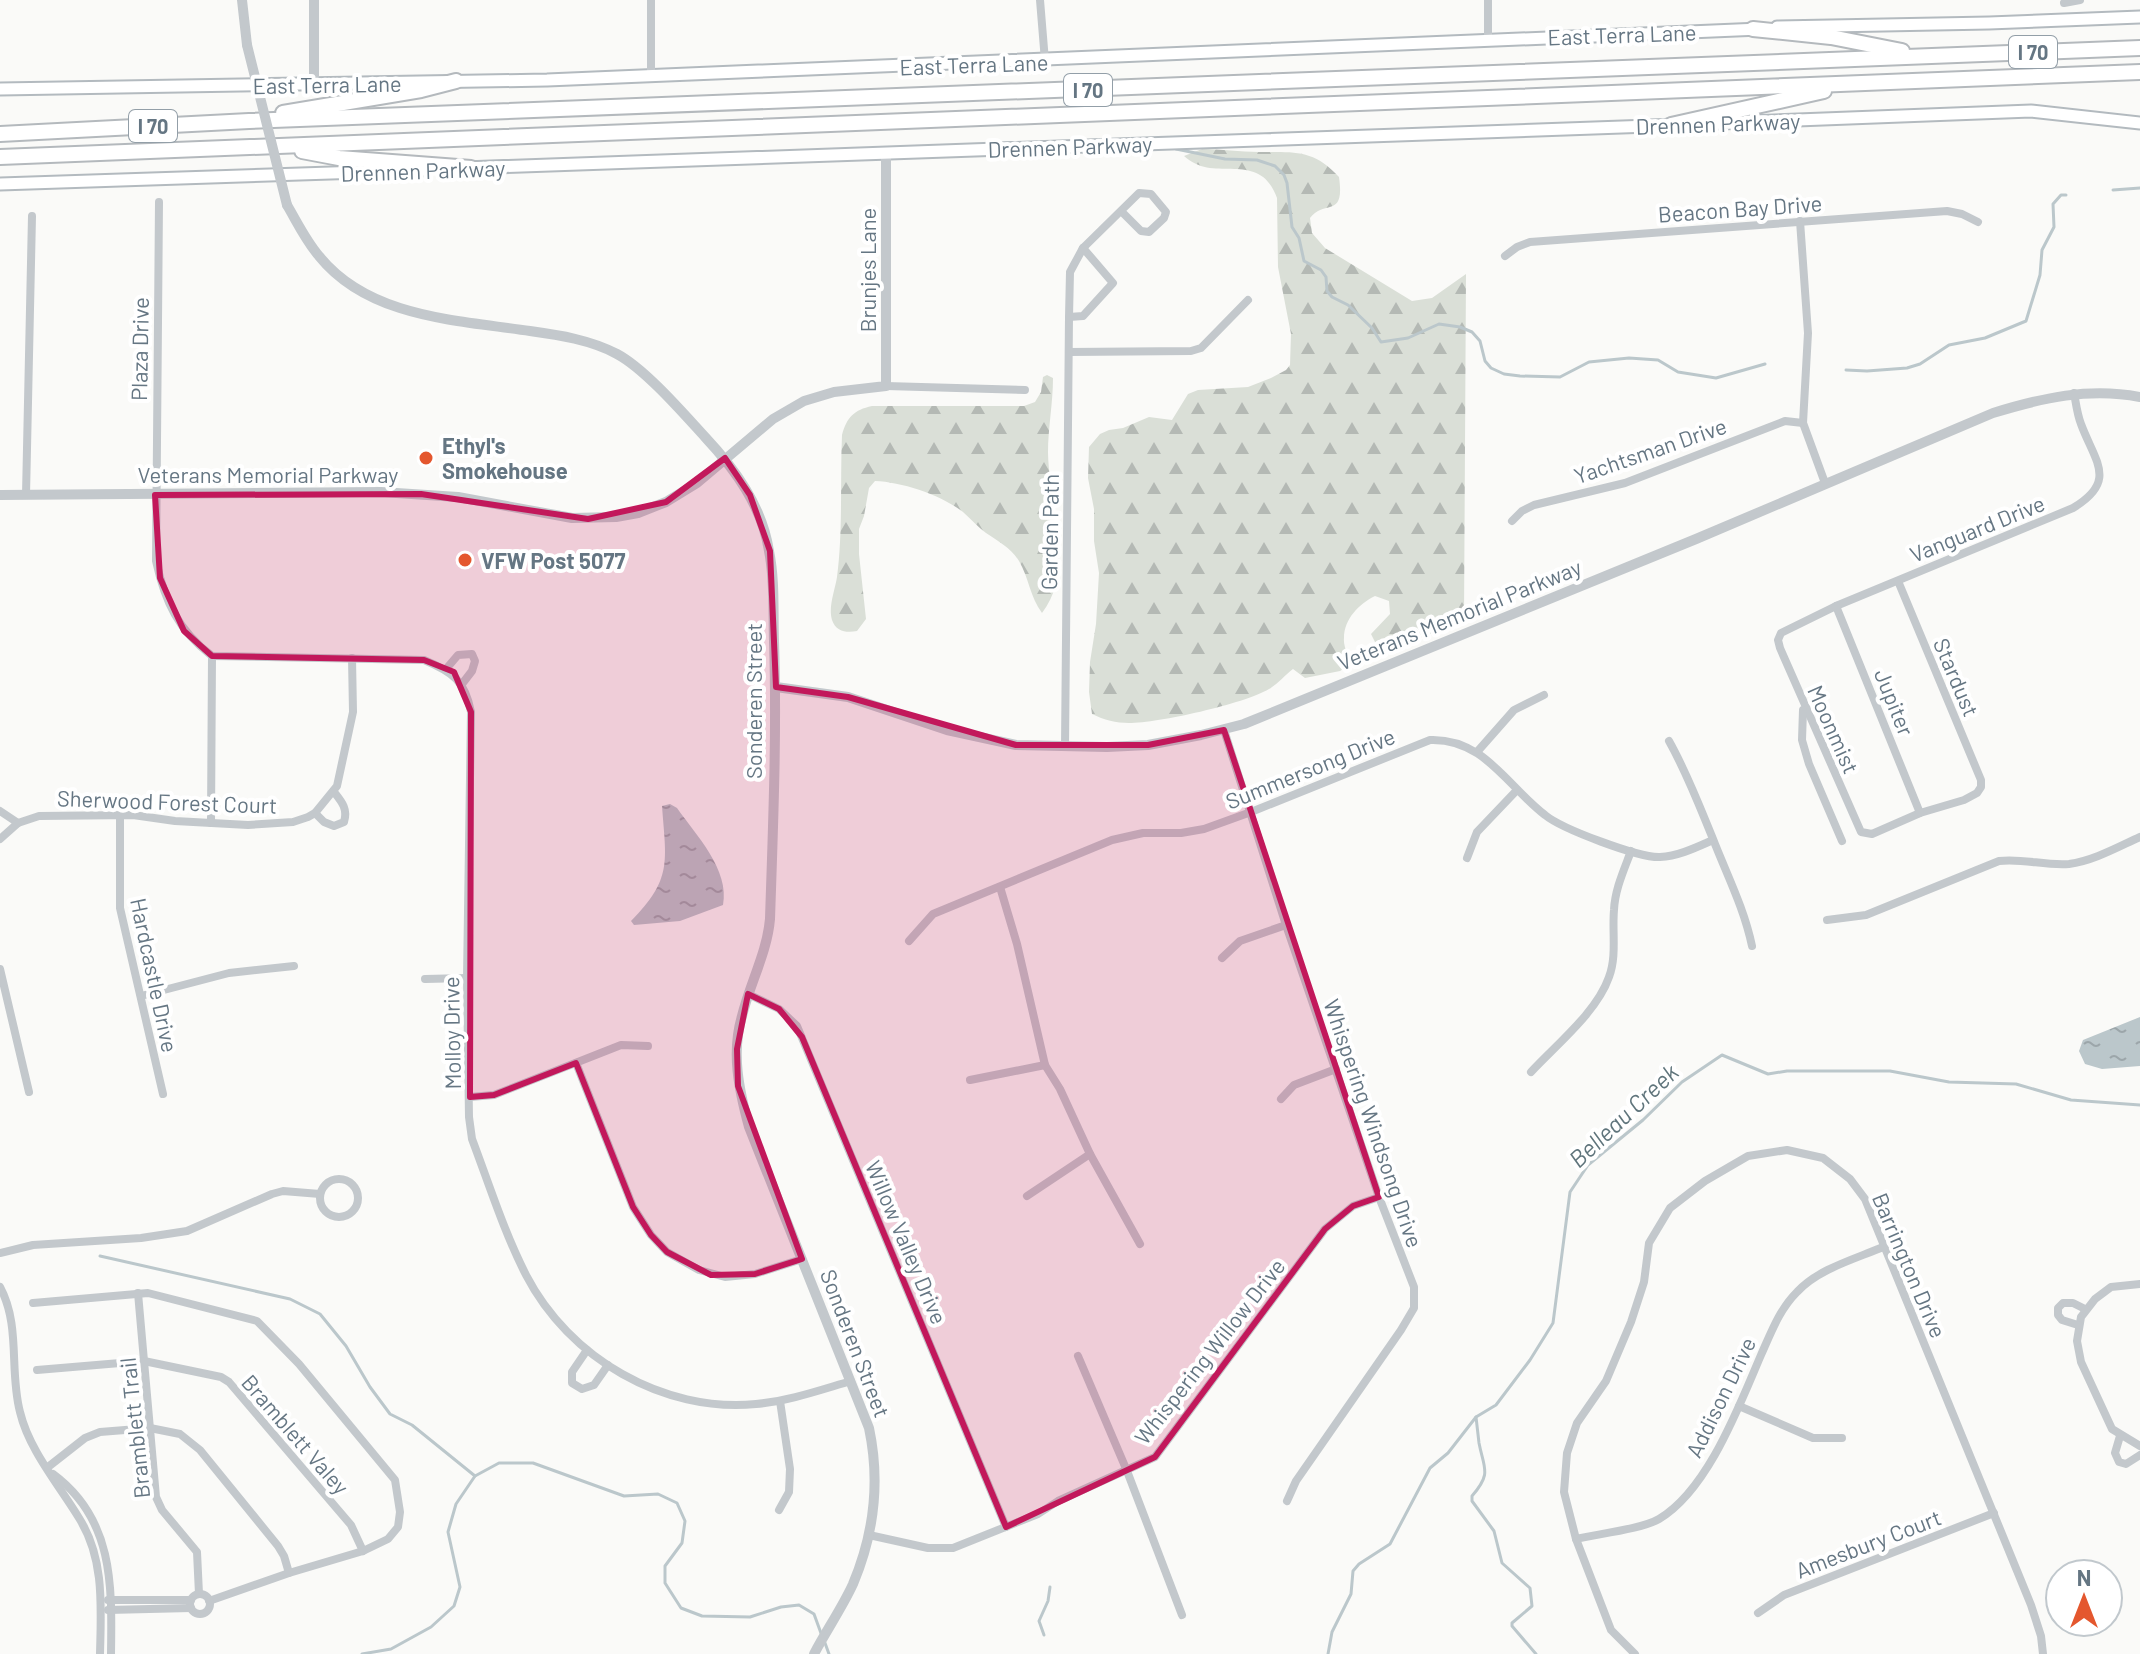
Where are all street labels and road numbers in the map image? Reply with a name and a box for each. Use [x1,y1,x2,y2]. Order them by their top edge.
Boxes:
street label: East Terra Lane [1547,18,1697,50]
road number: I 70 [2009,36,2057,68]
street label: East Terra Lane [899,48,1049,80]
street label: East Terra Lane [252,70,402,98]
road number: I 70 [1064,74,1112,106]
street label: Drennen Parkway [1635,107,1801,139]
road number: I 70 [129,110,177,142]
street label: Drennen Parkway [987,130,1153,162]
street label: Drennen Parkway [340,154,506,186]
street label: Beacon Bay Drive [1657,189,1823,227]
street label: Brunjes Lane [854,208,880,332]
street label: Plaza Drive [125,297,153,401]
street label: Yachtsman Drive [1570,412,1730,488]
street label: Veterans Memorial Parkway [138,461,398,487]
street label: Garden Path [1035,474,1063,590]
street label: Vanguard Drive [1906,489,2048,567]
street label: Veterans Memorial Parkway [1333,553,1585,675]
street label: Sonderen Street [740,623,766,779]
street label: Stardust [1929,634,1985,720]
street label: Jupiter [1870,665,1920,739]
street label: Moonmist [1803,681,1865,777]
street label: Summersong Drive [1222,722,1398,814]
street label: Sherwood Forest Court [56,784,278,818]
street label: Hardcastle Drive [126,896,184,1054]
street label: Molloy Drive [437,976,465,1090]
street label: Whispering Windsong Drive [1319,995,1429,1251]
street label: Willow Valley Drive [861,1156,953,1328]
street label: Barrington Drive [1868,1189,1952,1341]
street label: Whispering Willow Drive [1128,1253,1290,1449]
street label: Sonderen Street [816,1265,896,1421]
street label: Addison Drive [1680,1333,1760,1461]
street label: Bramblett Trail [114,1356,154,1500]
street label: Bramblett Valey [237,1369,355,1499]
street label: Amesbury Court [1791,1503,1945,1583]

